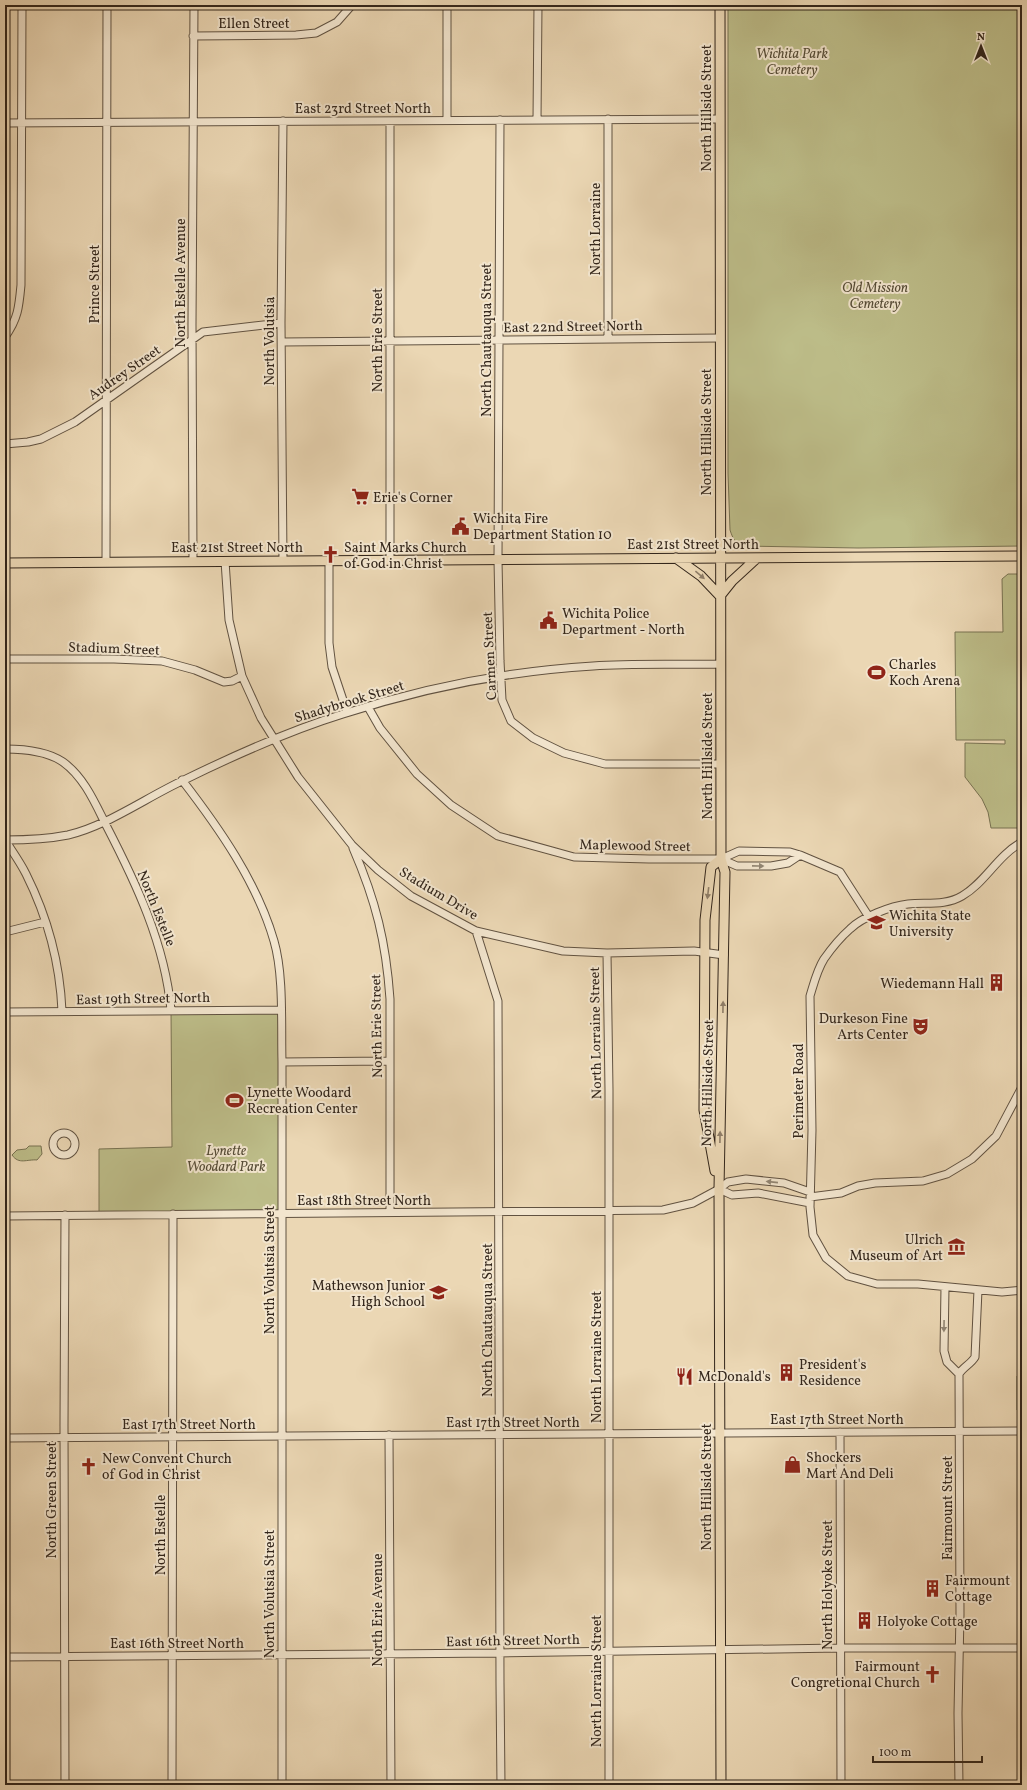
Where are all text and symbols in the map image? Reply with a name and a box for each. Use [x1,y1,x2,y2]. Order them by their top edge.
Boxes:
street label: Ellen Street [218,15,290,34]
north arrow [961,26,1001,66]
text: N [977,30,985,45]
street label: North Hillside Street [698,44,717,172]
park label: Wichita Park Cemetery [756,45,828,80]
street label: East 23rd Street North [295,100,431,119]
street label: North Lorraine [587,182,606,275]
street label: North Estelle Avenue [172,218,191,348]
street label: Prince Street [86,244,105,323]
street label: North Chautauqua Street [478,263,497,417]
park label: Old Mission Cemetery [842,279,908,314]
street label: North Erie Street [369,288,388,392]
street label: North Volutsia [261,296,280,386]
street label: East 22nd Street North [503,317,643,338]
street label: Audrey Street [85,341,165,405]
street label: North Hillside Street [698,368,717,496]
supermarket icon: Erie's Corner [350,487,370,507]
place label: Erie's Corner [373,489,453,508]
place label: Wichita Fire Department Station 10 [473,510,612,545]
public building icon: Wichita Fire Department Station 10 [450,516,470,536]
street label: East 21st Street North [627,536,759,555]
street label: East 21st Street North [171,539,303,558]
place label: Saint Marks Church of God in Christ [344,539,467,574]
church icon: Saint Marks Church of God in Christ [321,545,341,565]
one-way arrow [695,570,706,579]
place label: Wichita Police Department - North [562,605,685,640]
street label: Carmen Street [479,611,502,701]
public building icon: Wichita Police Department - North [539,611,559,631]
street label: Stadium Street [68,638,160,661]
place label: Charles Koch Arena [889,656,960,691]
sports icon: Charles Koch Arena [866,662,886,682]
street label: Shadybrook Street [292,677,407,728]
street label: North Hillside Street [699,692,718,820]
street label: Maplewood Street [579,836,691,857]
street label: Stadium Drive [395,863,482,926]
one-way arrow [752,863,765,869]
street label: North Estelle [132,868,180,950]
one-way arrow [705,887,711,899]
place label: Wichita State University [889,907,971,942]
school or university icon: Wichita State University [866,913,886,933]
street label: North Lorraine Street [586,967,607,1099]
building icon: Wiedemann Hall [987,973,1007,993]
street label: North Erie Street [367,974,388,1078]
place label: Wiedemann Hall [880,975,984,994]
street label: East 19th Street North [76,989,210,1010]
one-way arrow [720,1000,726,1013]
place label: Durkeson Fine Arts Center [819,1010,908,1045]
theatre icon: Durkeson Fine Arts Center [911,1016,931,1036]
street label: North Hillside Street [698,1019,719,1147]
street label: Perimeter Road [790,1043,809,1139]
place label: Lynette Woodard Recreation Center [247,1084,358,1119]
sports icon: Lynette Woodard Recreation Center [224,1090,244,1110]
one-way arrow [717,1130,723,1143]
park label: Lynette Woodard Park [186,1142,266,1177]
one-way arrow [766,1178,778,1185]
street label: East 18th Street North [297,1192,431,1211]
street label: North Volutsia Street [261,1206,280,1334]
place label: Ulrich Museum of Art [850,1231,943,1266]
museum icon: Ulrich Museum of Art [946,1237,966,1257]
street label: North Chautauqua Street [479,1243,498,1397]
place label: Mathewson Junior High School [312,1277,425,1312]
school or university icon: Mathewson Junior High School [428,1283,448,1303]
street label: North Lorraine Street [588,1291,607,1423]
one-way arrow [941,1320,947,1333]
place label: President's Residence [799,1356,866,1391]
building icon: President's Residence [776,1362,796,1382]
restaurant icon: McDonald's [675,1366,695,1386]
place label: McDonald's [698,1368,771,1387]
street label: East 17th Street North [770,1411,904,1430]
street label: East 17th Street North [446,1414,580,1433]
street label: East 17th Street North [122,1416,256,1435]
street label: North Hillside Street [698,1423,717,1551]
street label: North Green Street [43,1441,62,1558]
place label: Shockers Mart And Deli [806,1449,894,1484]
place label: New Convent Church of God in Christ [102,1450,232,1485]
shop icon: Shockers Mart And Deli [783,1455,803,1475]
church icon: New Convent Church of God in Christ [79,1456,99,1476]
street label: Fairmount Street [939,1456,958,1560]
street label: North Estelle [152,1494,171,1575]
street label: North Holyoke Street [819,1520,838,1650]
street label: North Volutsia Street [261,1530,280,1658]
street label: North Erie Avenue [369,1553,388,1667]
place label: Fairmount Cottage [945,1572,1010,1607]
building icon: Fairmount Cottage [922,1578,942,1598]
building icon: Holyoke Cottage [854,1611,874,1631]
place label: Holyoke Cottage [877,1613,978,1632]
street label: North Lorraine Street [588,1615,607,1747]
street label: East 16th Street North [446,1631,580,1652]
street label: East 16th Street North [110,1635,244,1654]
place label: Fairmount Congretional Church [791,1658,920,1693]
church icon: Fairmount Congretional Church [923,1664,943,1684]
scale bar [873,1738,982,1764]
text: 100 m [879,1745,912,1761]

